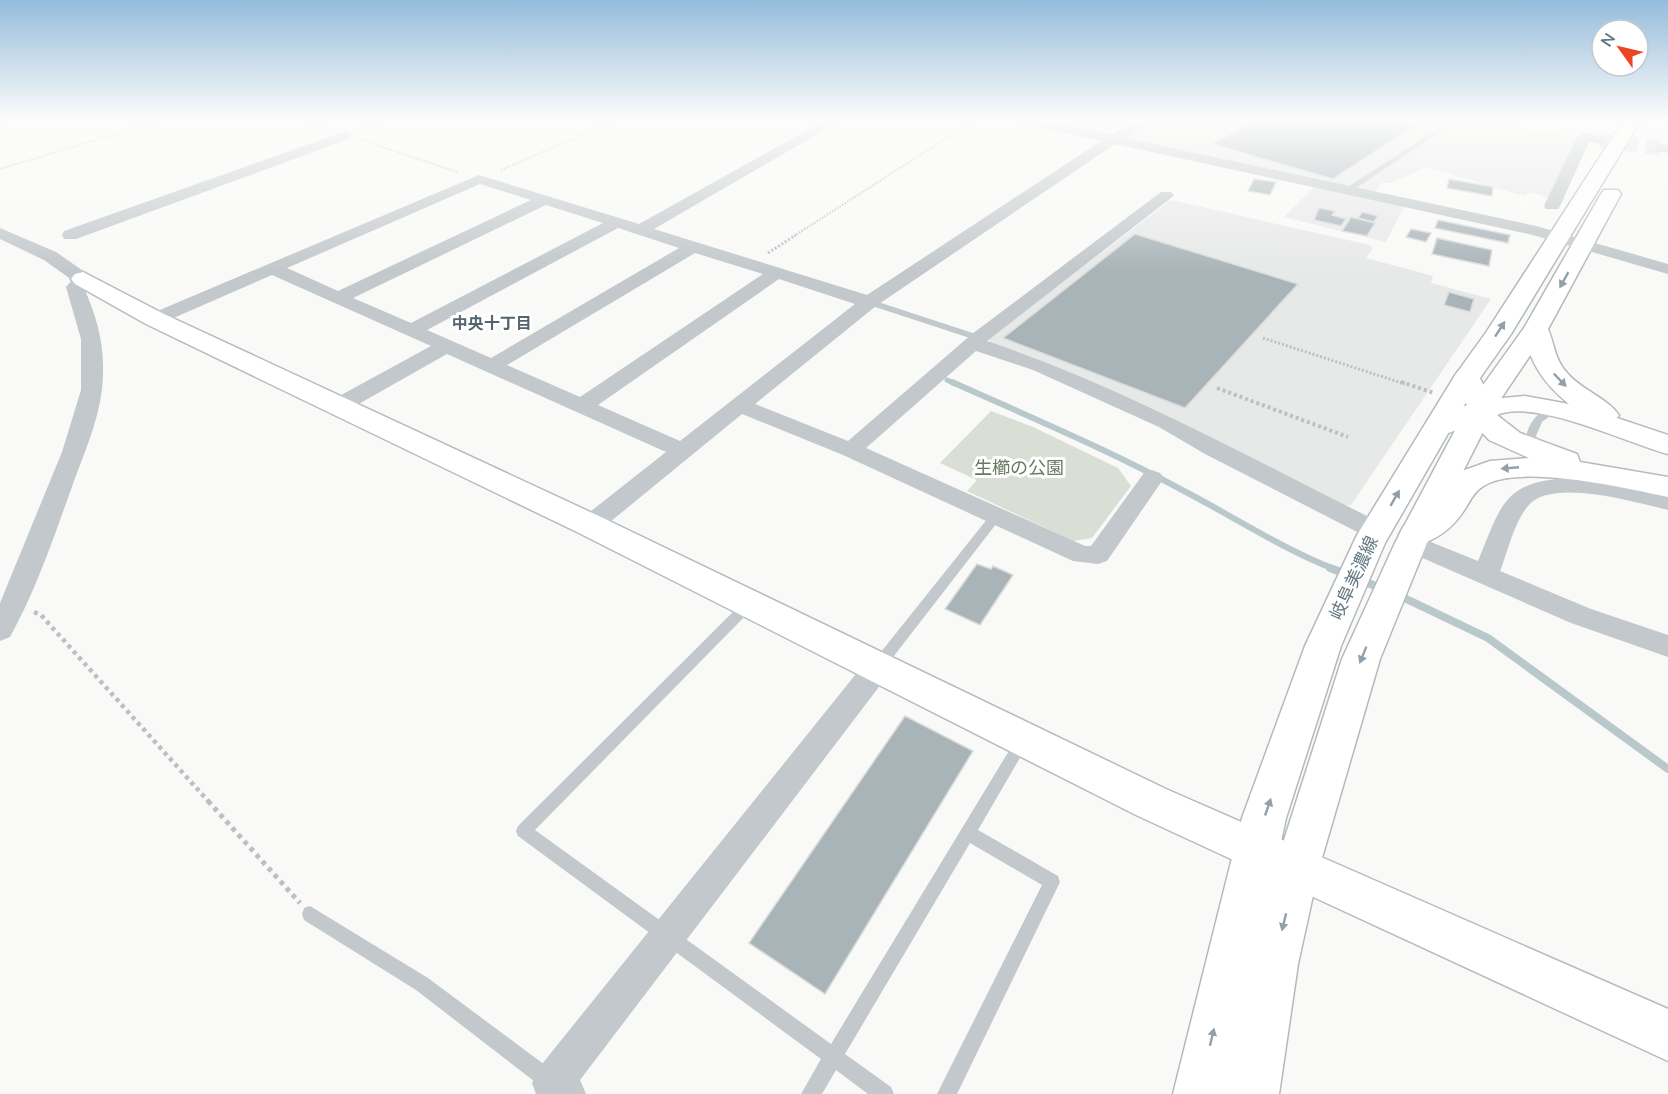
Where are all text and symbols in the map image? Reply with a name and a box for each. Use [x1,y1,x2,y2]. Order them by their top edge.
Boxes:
north arrow [1590,18,1650,78]
text: N [1596,29,1619,50]
one-way arrow [1559,272,1569,289]
district label: 中央十丁目 [452,313,532,333]
one-way arrow [1495,321,1506,337]
one-way arrow [1553,373,1567,388]
park label: 生櫛の公園 [974,456,1064,479]
one-way arrow [1500,463,1519,473]
one-way arrow [1390,489,1400,506]
street label: 岐阜美濃線 [1324,532,1383,623]
one-way arrow [1358,646,1368,664]
one-way arrow [1264,798,1273,816]
one-way arrow [1279,913,1289,931]
one-way arrow [1207,1028,1217,1046]

